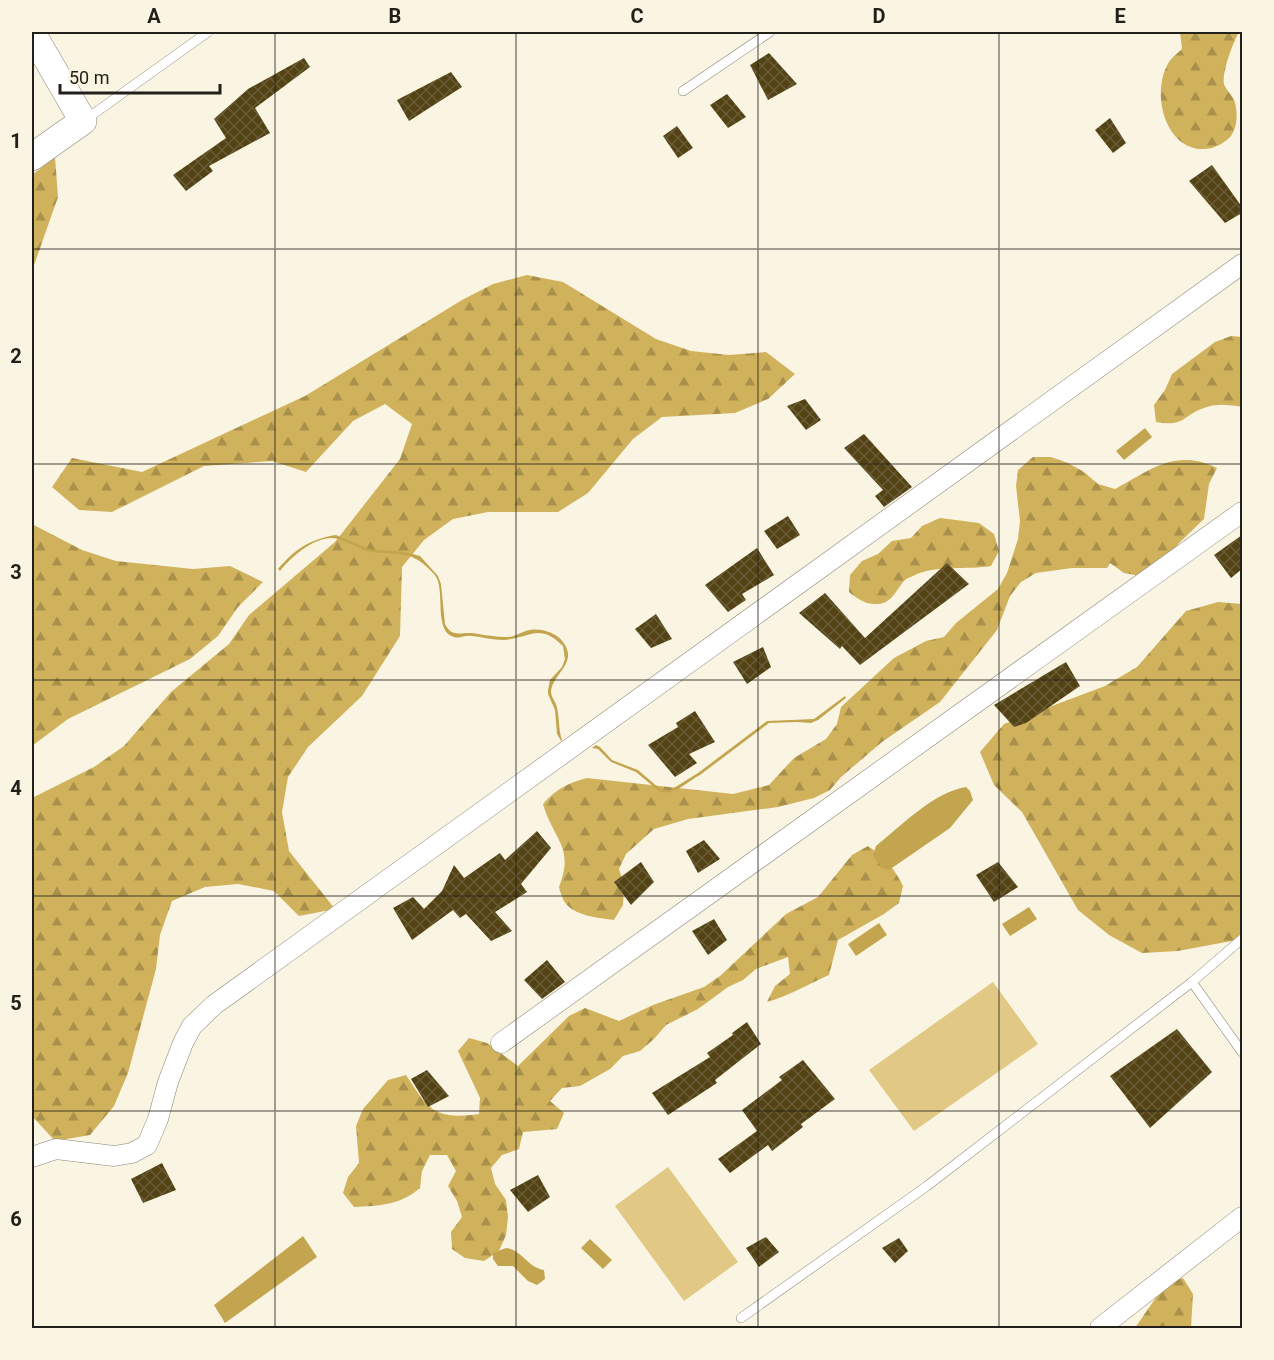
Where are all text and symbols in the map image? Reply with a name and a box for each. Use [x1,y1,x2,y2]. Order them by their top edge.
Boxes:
text: A [147,4,161,28]
text: B [389,4,401,28]
text: C [630,4,644,28]
text: D [873,4,886,28]
text: E [1114,4,1126,28]
scale bar [60,57,220,95]
text: 50 m [69,67,109,88]
text: 1 [10,129,22,153]
text: 2 [10,344,22,368]
text: 3 [10,560,22,584]
text: 4 [10,776,22,800]
text: 5 [10,991,22,1015]
text: 6 [10,1207,22,1231]

